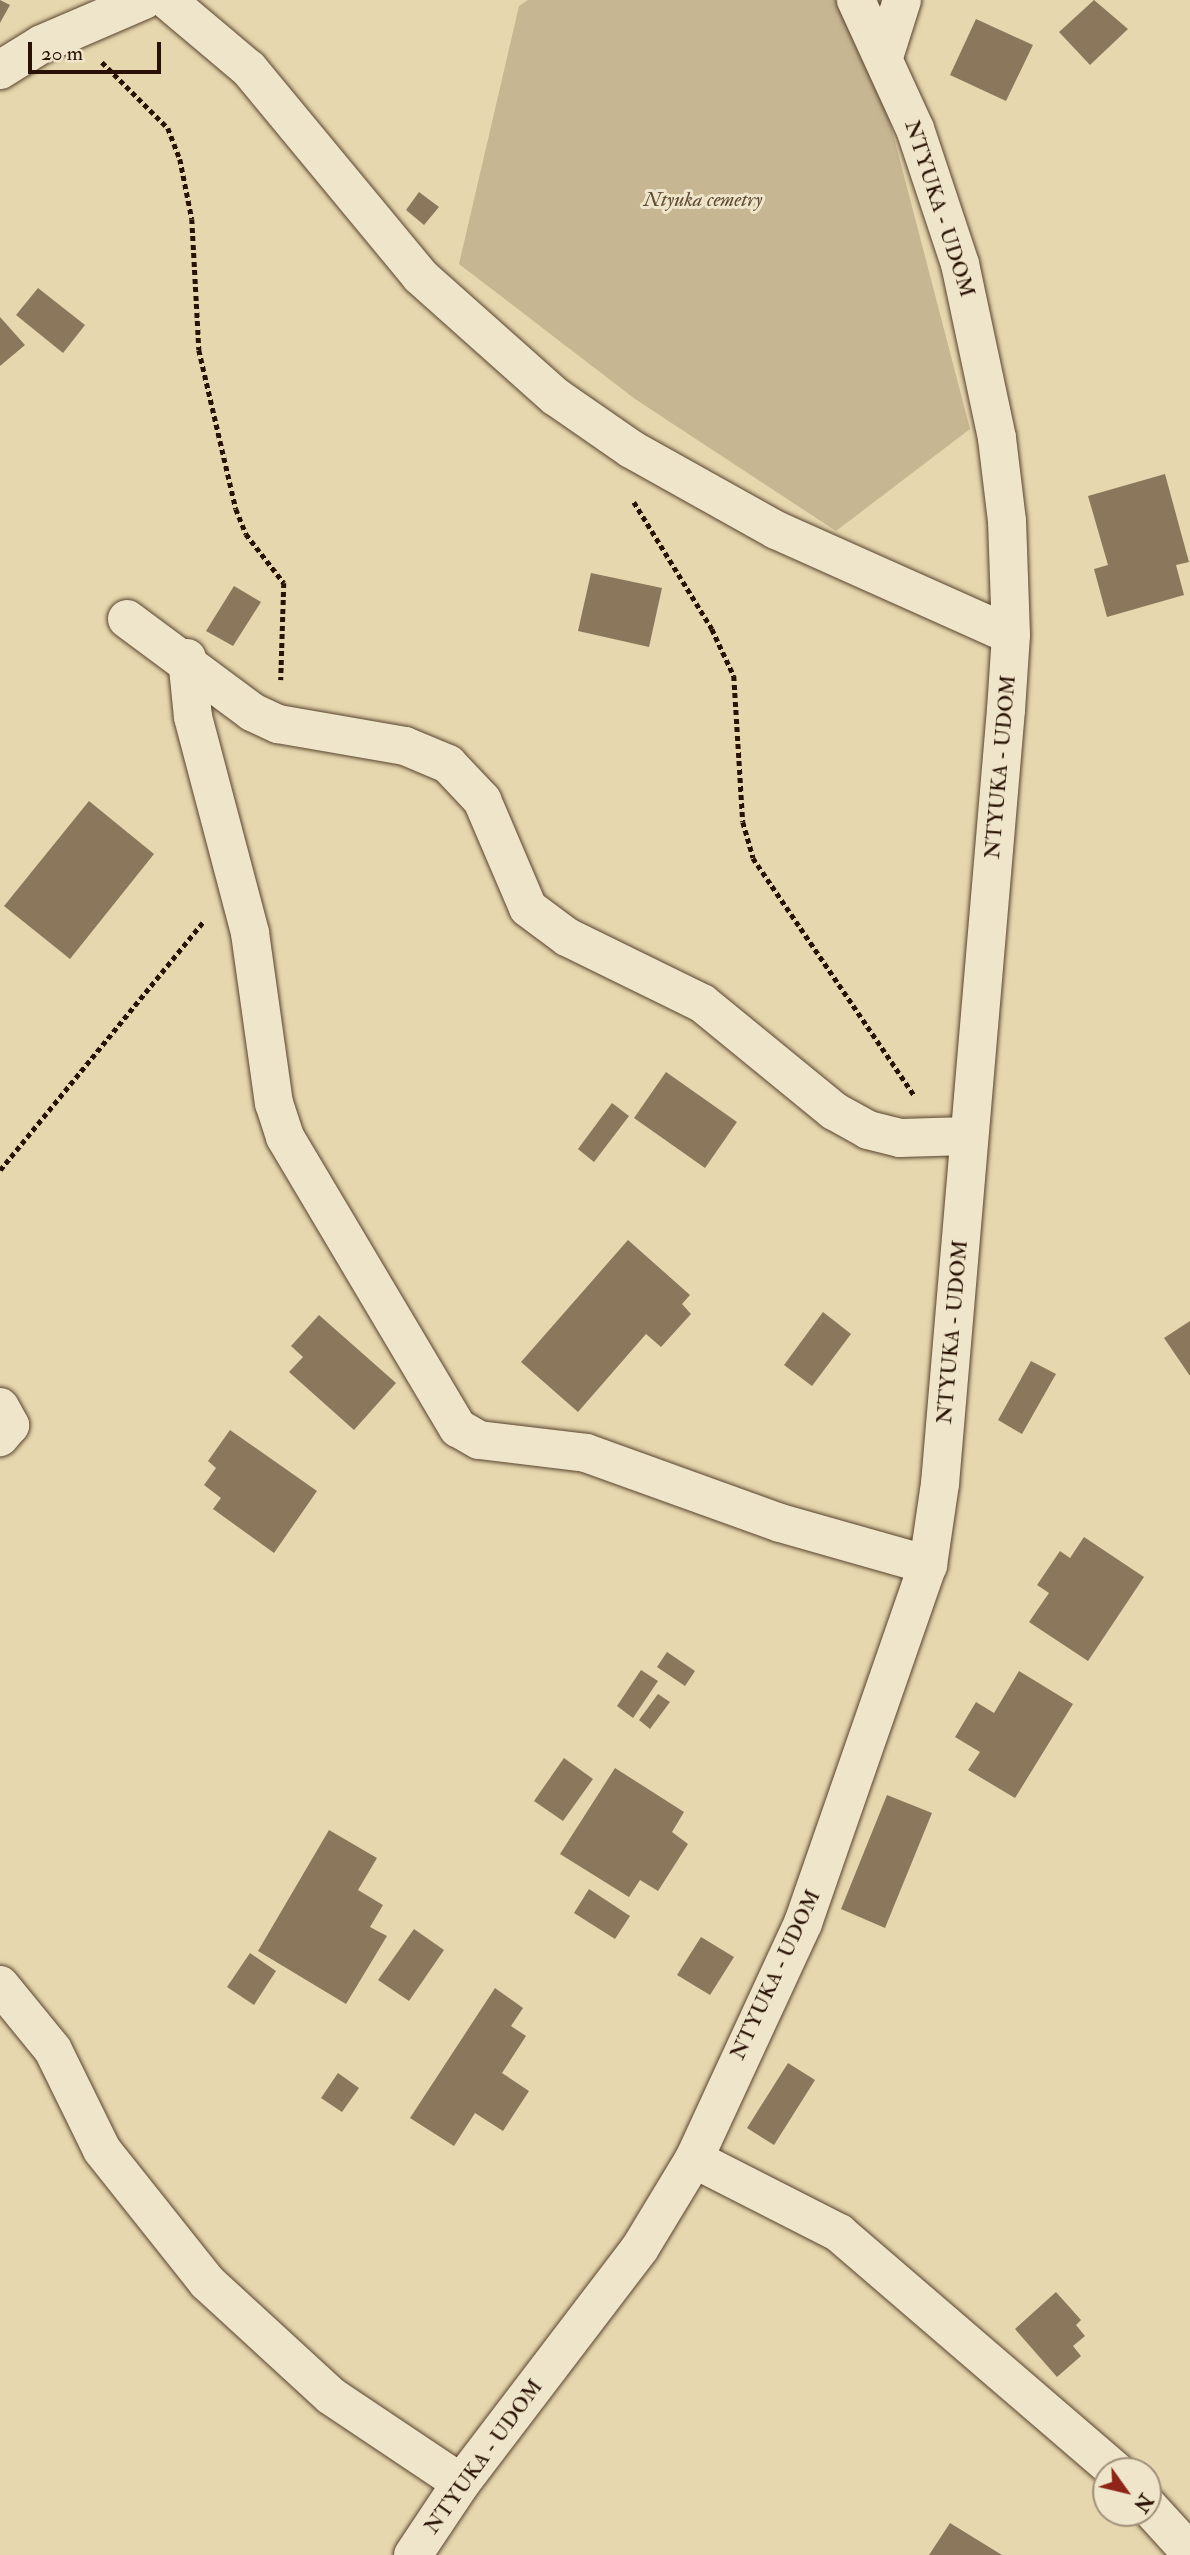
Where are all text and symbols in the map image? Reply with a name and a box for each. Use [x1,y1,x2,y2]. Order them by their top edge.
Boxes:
scale bar [32,28,164,72]
text: 20 m [41,40,83,67]
street label: NTYUKA - UDOM [898,117,980,301]
park label: Ntyuka cemetry [644,187,762,213]
street label: NTYUKA - UDOM [980,674,1022,860]
street label: NTYUKA - UDOM [932,1239,974,1425]
street label: NTYUKA - UDOM [726,1886,826,2064]
street label: NTYUKA - UDOM [420,2375,548,2539]
north arrow [1092,2457,1162,2527]
text: N [1128,2489,1157,2516]

